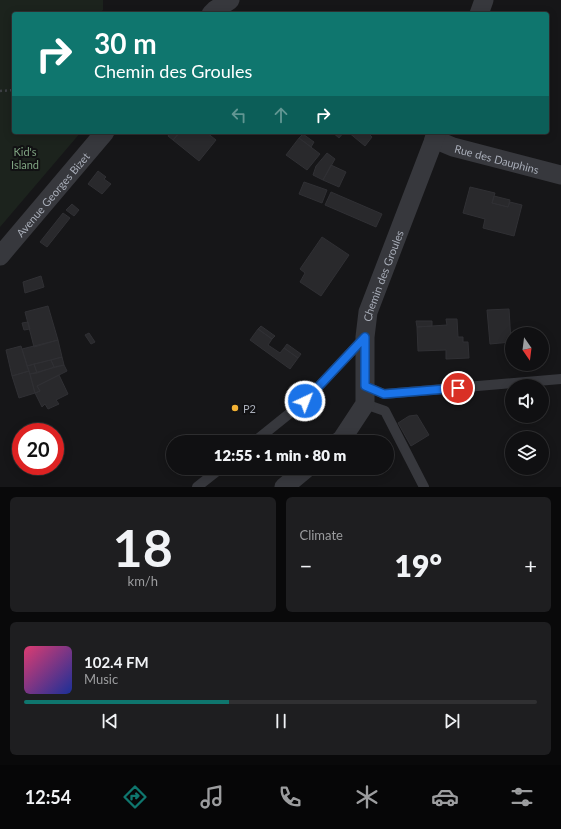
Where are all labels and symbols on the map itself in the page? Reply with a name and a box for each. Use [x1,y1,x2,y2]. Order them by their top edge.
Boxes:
street label: Rue des Dauphins [453,141,541,176]
park label: Kid's Island [11,145,39,171]
street label: Avenue Georges Bizet [13,149,92,239]
street label: Chemin des Groules [360,228,405,322]
north arrow [505,327,549,371]
pin [441,371,475,405]
position arrow [284,380,326,422]
place label: P2 [243,402,256,415]
marker: P2 [230,403,240,413]
speed limit sign: 20 [12,423,64,475]

